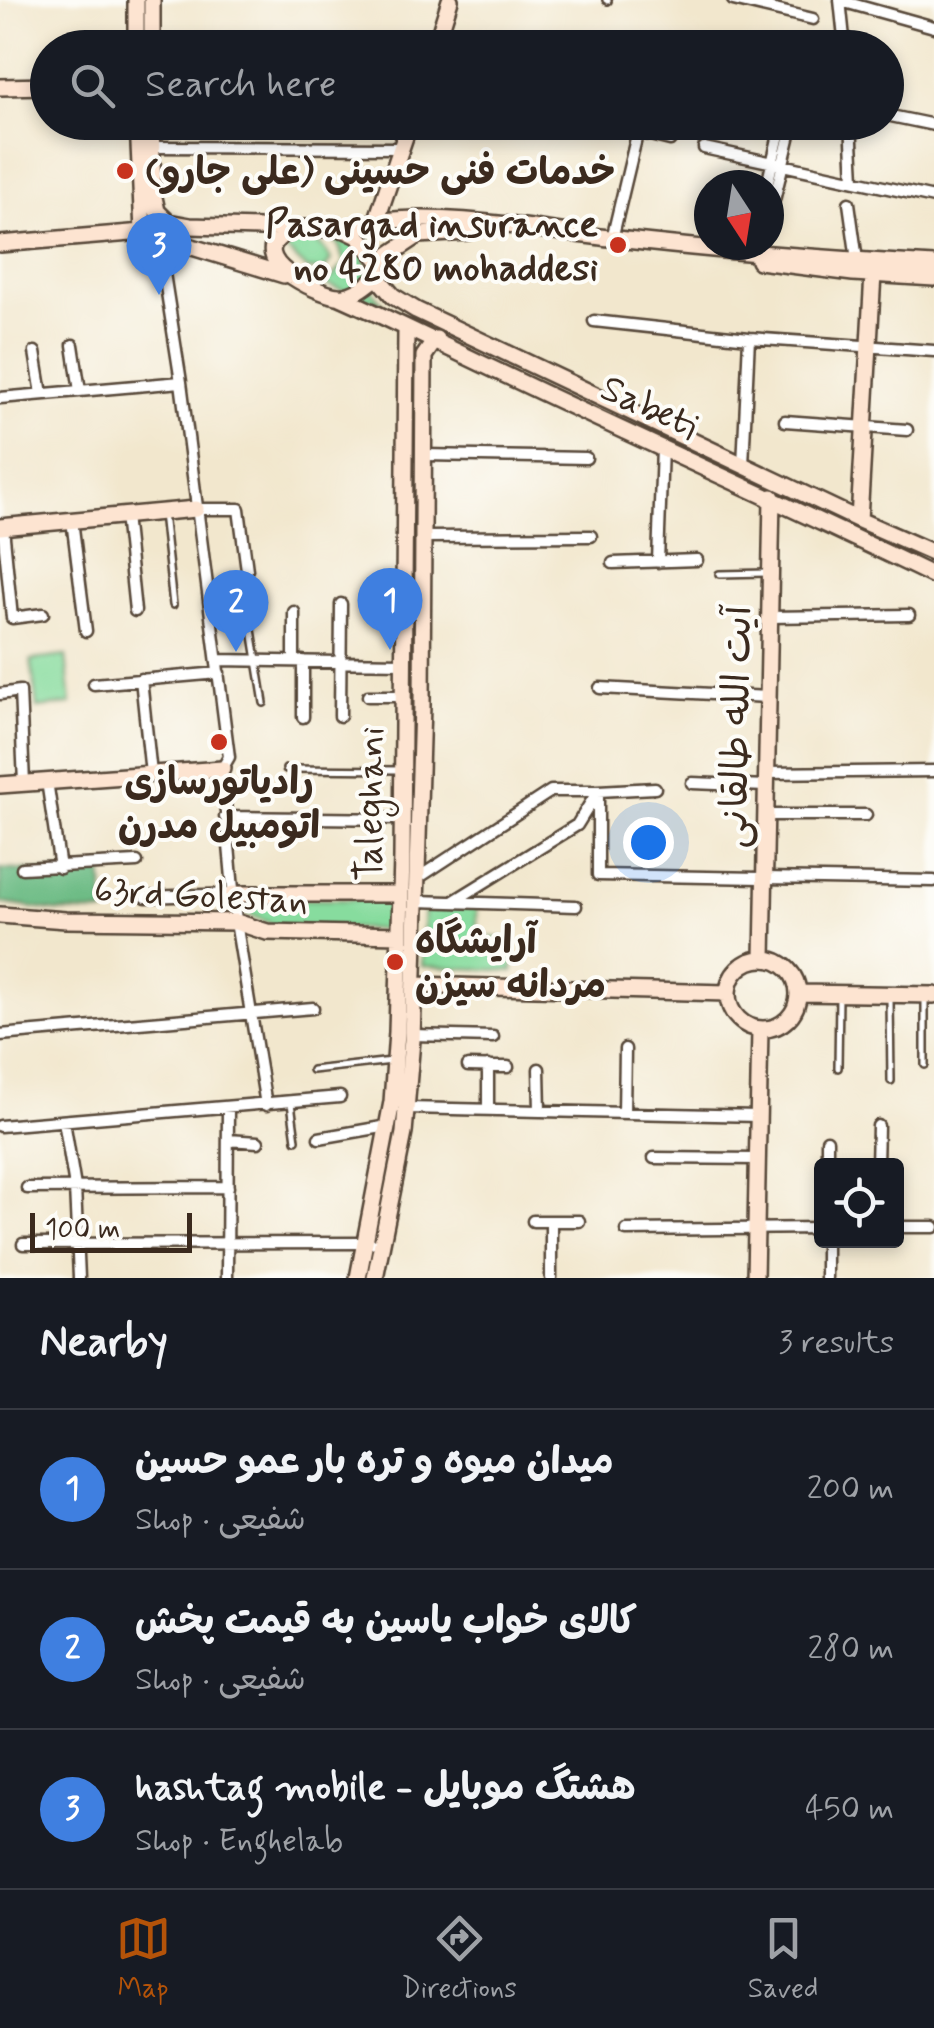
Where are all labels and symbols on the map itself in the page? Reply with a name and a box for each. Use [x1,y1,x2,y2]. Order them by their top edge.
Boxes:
place label: خدمات فنی حسینی (علی جارو) [145,149,615,198]
marker: خدمات فنی حسینی (علی جارو) [114,160,136,182]
north arrow [694,170,784,260]
place label: Pasargad insurance no 4280 mohaddesi [266,201,598,294]
pin: 3 [126,212,192,295]
marker: Pasargad insurance no 4280 mohaddesi [607,234,629,256]
street label: Sabeti [592,365,705,452]
pin: 1 [358,568,422,650]
pin: 2 [204,570,268,652]
street label: آیت الله طالقانی [711,604,764,849]
street label: Taleghani [346,726,401,882]
marker: رادیاتورسازی اتومبیل مدرن [208,731,230,753]
place label: رادیاتورسازی اتومبیل مدرن [118,759,320,852]
your location [623,817,674,868]
street label: 63rd Golestan [92,866,309,927]
place label: آرایشگاه مردانه سیزن [415,917,606,1011]
marker: آرایشگاه مردانه سیزن [384,951,406,973]
scale bar [30,1208,192,1252]

